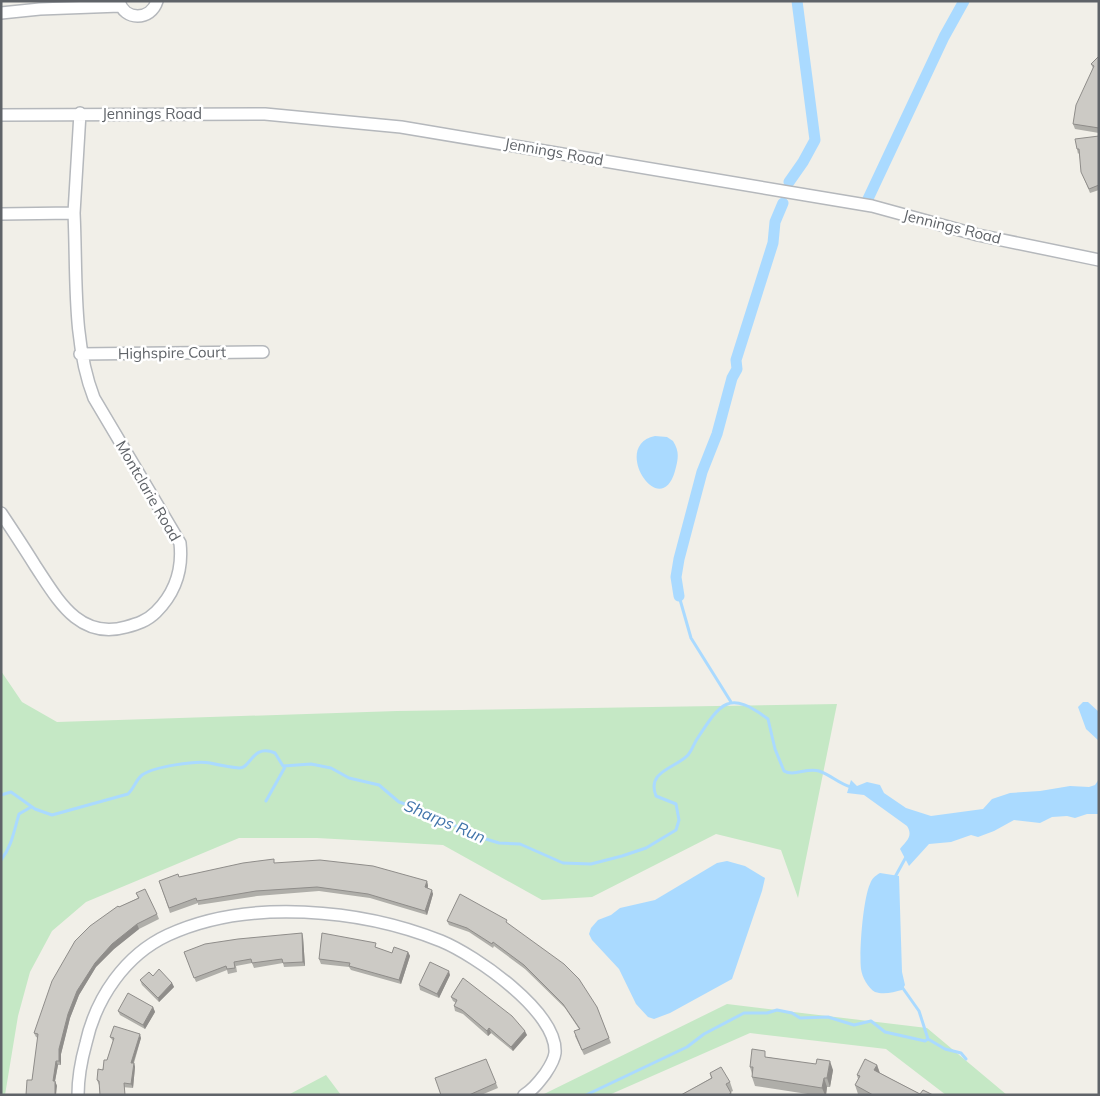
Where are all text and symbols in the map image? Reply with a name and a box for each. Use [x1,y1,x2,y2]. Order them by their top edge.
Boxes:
street label: Jennings Road [102,104,202,123]
street label: Jennings Road [503,133,605,170]
street label: Jennings Road [901,205,1003,248]
street label: Highspire Court [118,342,226,363]
street label: Montclarie Road [112,437,185,545]
water label: Sharps Run [401,795,489,847]

